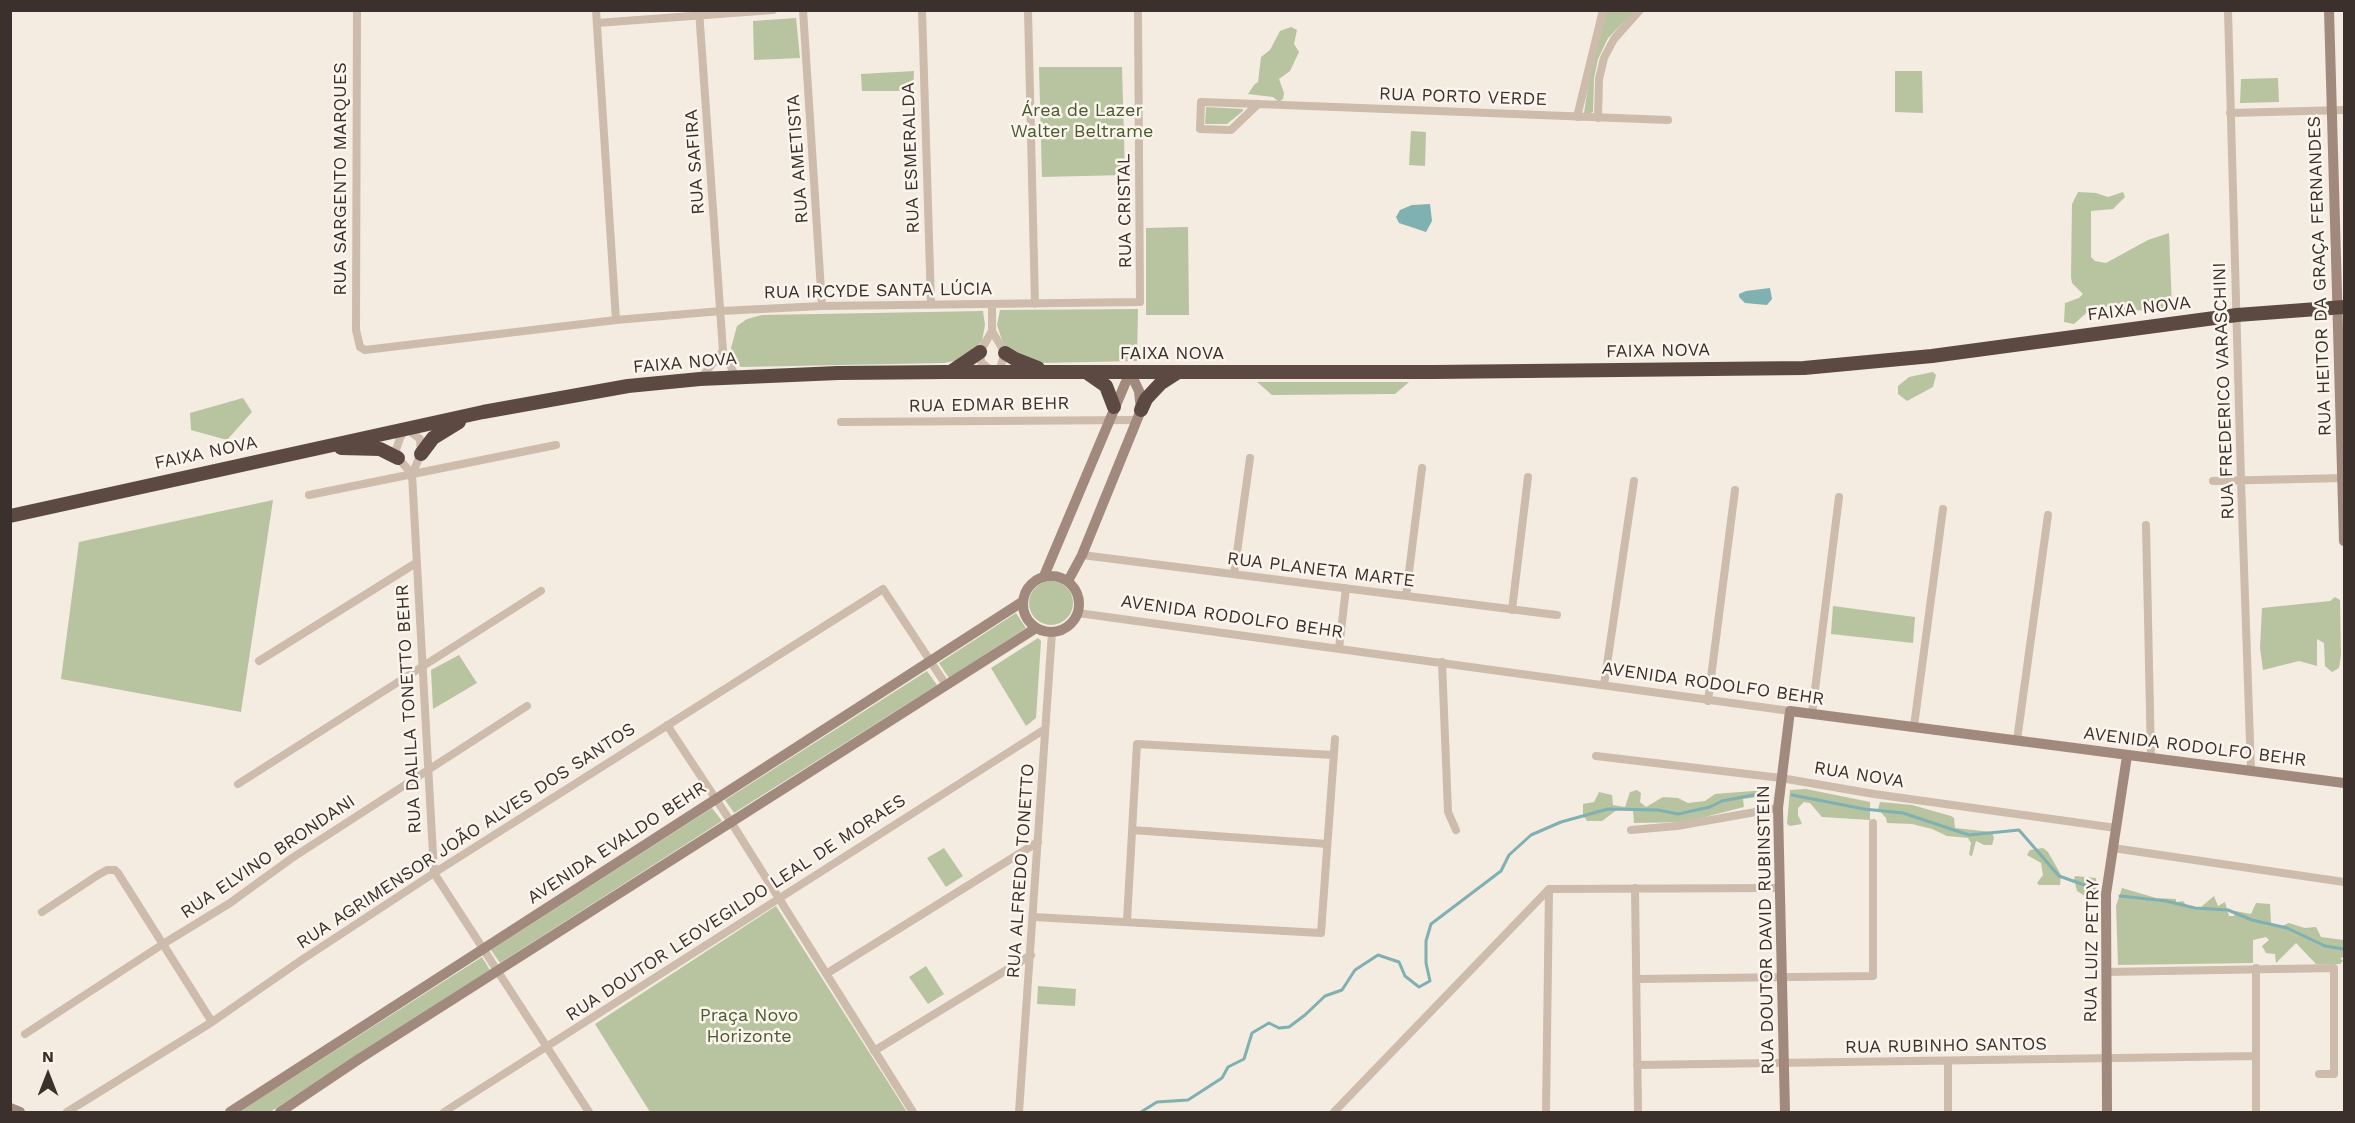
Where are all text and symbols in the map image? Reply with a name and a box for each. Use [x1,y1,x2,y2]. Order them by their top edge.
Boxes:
street label: RUA SARGENTO MARQUES [330,62,352,296]
street label: RUA ESMERALDA [898,82,924,234]
street label: RUA PORTO VERDE [1379,83,1547,111]
street label: RUA AMETISTA [783,94,813,224]
park label: Área de Lazer Walter Beltrame [1011,100,1153,142]
street label: RUA SAFIRA [681,109,709,215]
street label: RUA HEITOR DA GRAÇA FERNANDES [2304,115,2336,437]
street label: RUA CRISTAL [1113,153,1137,269]
street label: RUA FREDERICO VARASCHINI [2209,262,2239,520]
street label: RUA IRCYDE SANTA LÚCIA [763,278,993,304]
street label: FAIXA NOVA [2086,292,2192,326]
street label: FAIXA NOVA [1606,339,1710,363]
street label: FAIXA NOVA [1120,343,1224,365]
street label: FAIXA NOVA [632,348,738,378]
street label: RUA EDMAR BEHR [909,393,1069,417]
street label: FAIXA NOVA [153,432,259,474]
street label: RUA PLANETA MARTE [1226,548,1416,592]
street label: RUA DALILA TONETTO BEHR [392,584,426,834]
street label: AVENIDA RODOLFO BEHR [1119,591,1345,643]
street label: AVENIDA RODOLFO BEHR [1600,658,1826,710]
street label: RUA AGRIMENSOR JOÃO ALVES DOS SANTOS [293,718,639,954]
street label: AVENIDA RODOLFO BEHR [2082,723,2308,771]
street label: RUA NOVA [1812,757,1906,793]
street label: RUA ALFREDO TONETTO [1003,763,1039,979]
street label: AVENIDA EVALDO BEHR [524,777,710,909]
street label: RUA DOUTOR DAVID RUBINSTEIN [1753,785,1779,1075]
street label: RUA DOUTOR LEOVEGILDO LEAL DE MORAES [562,790,910,1026]
street label: RUA ELVINO BRONDANI [177,791,359,923]
street label: RUA LUIZ PETRY [2080,879,2104,1023]
park label: Praça Novo Horizonte [700,1005,798,1048]
street label: RUA RUBINHO SANTOS [1845,1033,2047,1059]
north arrow [18,1045,78,1105]
text: N [42,1047,54,1066]

